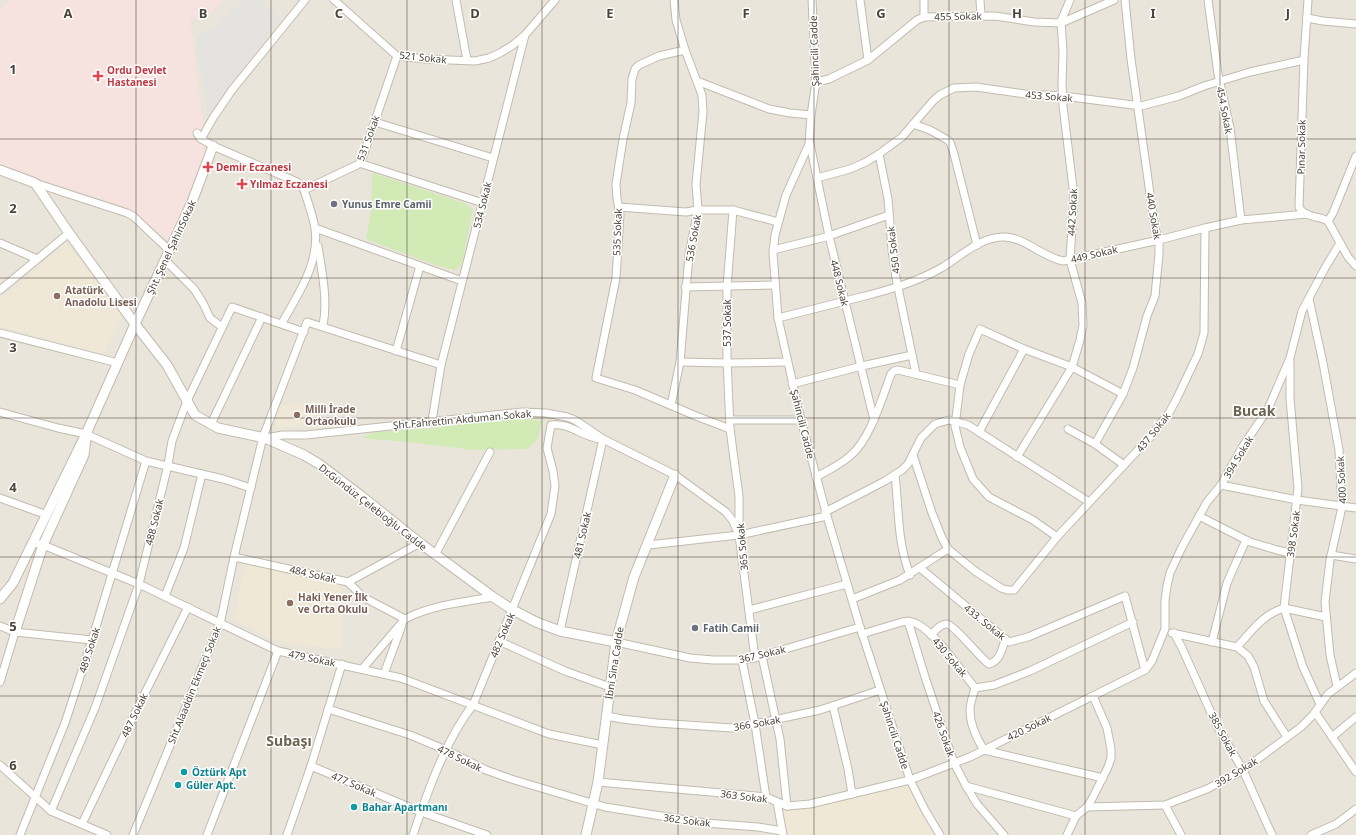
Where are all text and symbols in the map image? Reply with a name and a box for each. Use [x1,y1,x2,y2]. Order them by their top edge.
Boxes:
text: A [64,4,73,22]
text: B [199,4,207,22]
text: C [335,4,343,22]
text: D [470,4,480,22]
text: E [606,4,614,22]
text: F [742,4,750,22]
text: G [876,4,886,22]
text: H [1012,4,1022,22]
text: I [1150,4,1156,22]
text: J [1285,4,1290,22]
street label: 455 Sokak [934,9,983,23]
street label: Şahincili Cadde [806,15,822,87]
street label: 521 Sokak [399,48,448,67]
text: 1 [9,60,17,78]
place label: Ordu Devlet Hastanesi [107,63,167,89]
marker: Ordu Devlet Hastanesi [92,70,104,82]
street label: 454 Sokak [1214,85,1237,135]
street label: 453 Sokak [1025,87,1074,105]
street label: 531 Sokak [353,113,383,163]
street label: Pınar Sokak [1294,119,1308,175]
place label: Demir Eczanesi [216,160,291,174]
marker: Demir Eczanesi [203,162,213,172]
place label: Yılmaz Eczanesi [250,177,328,191]
marker: Yılmaz Eczanesi [237,179,247,189]
street label: 534 Sokak [469,180,495,230]
street label: 442 Sokak [1064,187,1080,236]
street label: 440 Sokak [1143,191,1165,241]
street label: Şht. Şenel ŞahinSokak [143,197,199,296]
place label: Yunus Emre Camii [342,197,431,211]
text: 2 [9,199,17,217]
marker: Yunus Emre Camii [329,199,339,209]
street label: 535 Sokak [609,207,625,256]
street label: 536 Sokak [682,213,704,263]
street label: 450 Sokak [883,225,903,274]
street label: 449 Sokak [1069,242,1119,266]
street label: 448 Sokak [827,258,853,308]
place label: Atatürk Anadolu Lisesi [65,283,137,309]
marker: Atatürk Anadolu Lisesi [52,291,62,301]
street label: 537 Sokak [720,299,734,347]
text: 3 [9,338,17,356]
street label: Şahincili Cadde [788,388,818,461]
district label: Bucak [1233,401,1276,420]
place label: Milli İrade Ortaokulu [305,402,356,428]
street label: Şht.Fahrettin Akduman Sokak [392,406,532,432]
street label: 437 Sokak [1133,409,1174,455]
marker: Milli İrade Ortaokulu [292,410,302,420]
street label: 394 Sokak [1220,432,1257,481]
street label: 400 Sokak [1333,455,1349,504]
street label: Dr.Gündüz Çelebioğlu Cadde [316,460,430,554]
text: 4 [9,478,17,496]
street label: 488 Sokak [141,497,167,547]
street label: 398 Sokak [1283,509,1303,559]
street label: 481 Sokak [570,510,594,560]
street label: 365 Sokak [733,522,751,571]
street label: 484 Sokak [288,562,338,586]
place label: Haki Yener İlk ve Orta Okulu [298,590,369,616]
marker: Haki Yener İlk ve Orta Okulu [285,598,295,608]
street label: 433. Sokak [961,601,1009,644]
street label: 482 Sokak [486,610,518,660]
text: 5 [9,617,17,635]
place label: Fatih Camii [703,621,759,635]
marker: Fatih Camii [690,623,700,633]
street label: Sht.Alaaddin Ekmeçi Sokak [164,624,224,746]
street label: 489 Sokak [75,625,103,675]
street label: İbni Sina Cadde [601,625,627,700]
street label: 430 Sokak [929,634,971,680]
street label: 367 Sokak [737,642,787,666]
street label: 479 Sokak [287,646,337,670]
street label: 487 Sokak [117,690,151,739]
street label: Şahincili Cadde [877,699,913,771]
street label: 426 Sokak [930,709,959,759]
street label: 420 Sokak [1005,710,1054,744]
street label: 385 Sokak [1206,710,1241,759]
street label: 366 Sokak [732,712,782,734]
district label: Subaşı [266,731,312,750]
street label: 478 Sokak [436,741,485,775]
street label: 392 Sokak [1212,753,1261,790]
text: 6 [9,756,17,774]
place label: Öztürk Apt [192,765,247,779]
marker: Öztürk Apt [179,767,189,777]
street label: 477 Sokak [329,768,379,800]
place label: Güler Apt. [186,778,236,792]
marker: Güler Apt. [173,780,183,790]
street label: 363 Sokak [720,786,769,806]
place label: Bahar Apartmanı [362,800,447,814]
marker: Bahar Apartmanı [349,802,359,812]
street label: 362 Sokak [663,810,712,830]

